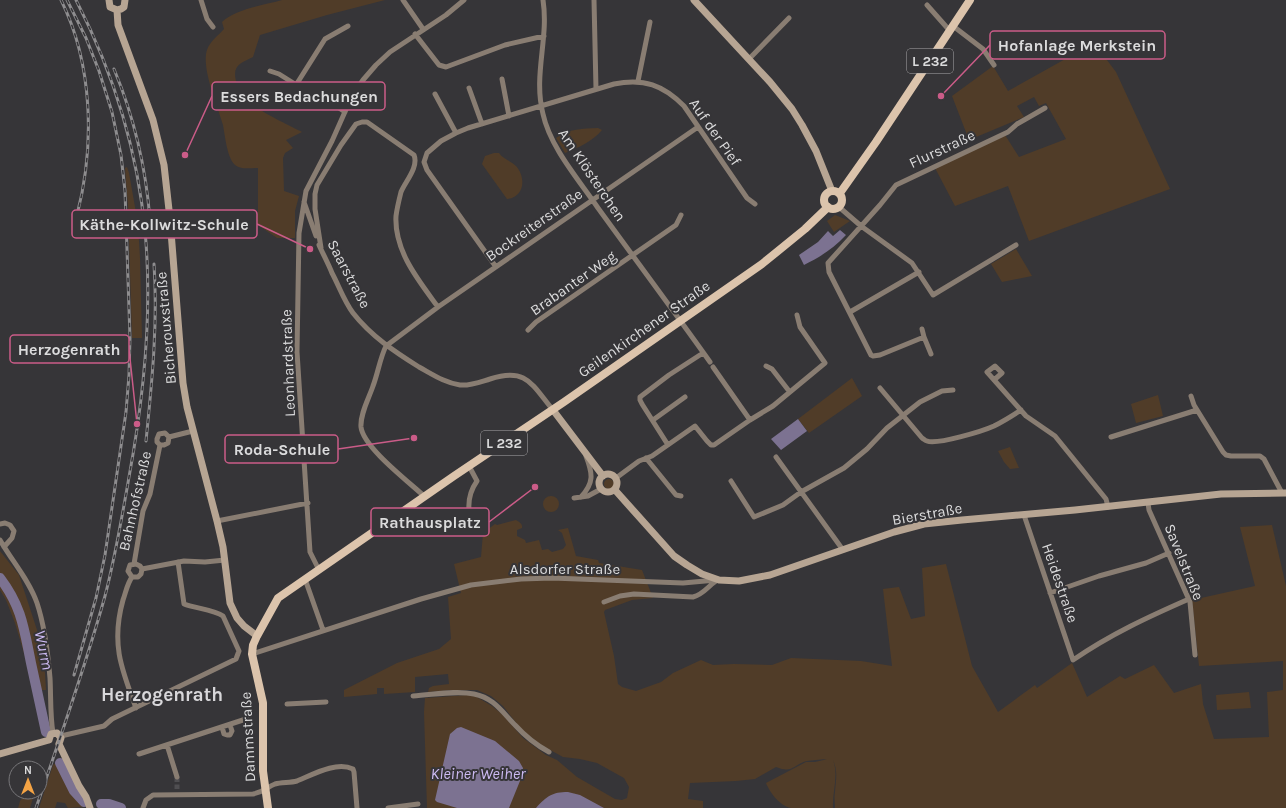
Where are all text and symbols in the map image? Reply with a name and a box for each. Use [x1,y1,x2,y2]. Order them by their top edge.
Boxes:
callout: Hofanlage Merkstein [990,31,1165,59]
text: Hofanlage Merkstein [998,36,1156,55]
road number: L 232 [907,49,953,73]
callout: Essers Bedachungen [212,82,385,110]
text: Essers Bedachungen [220,87,378,106]
street label: Auf der Pief [685,95,745,170]
street label: Am Klösterchen [554,125,630,225]
street label: Flurstraße [906,126,978,172]
street label: Bockreiterstraße [482,185,586,265]
callout: Käthe-Kollwitz-Schule [72,210,257,238]
text: Käthe-Kollwitz-Schule [79,215,249,234]
street label: Saarstraße [323,237,375,311]
street label: Brabanter Weg [527,246,620,319]
street label: Bicherouxstraße [152,271,180,385]
street label: Geilenkirchener Straße [575,277,713,381]
street label: Leonhardstraße [277,309,299,417]
callout: Herzogenrath [10,335,129,363]
text: Herzogenrath [18,340,120,359]
road number: L 232 [481,431,527,455]
callout: Roda-Schule [225,435,338,463]
text: Roda-Schule [234,440,330,459]
street label: Bahnhofstraße [115,449,155,553]
street label: Bierstraße [890,499,964,529]
callout: Rathausplatz [371,508,489,536]
text: Rathausplatz [379,513,481,532]
street label: Savelstraße [1161,521,1207,603]
street label: Heidestraße [1038,541,1082,625]
street label: Alsdorfer Straße [510,560,620,578]
water label: Wurm [31,628,57,672]
district label: Herzogenrath [101,684,223,706]
street label: Dammstraße [237,691,259,783]
north arrow [8,760,48,800]
text: N [24,764,32,777]
water label: Kleiner Weiher [430,764,526,783]

